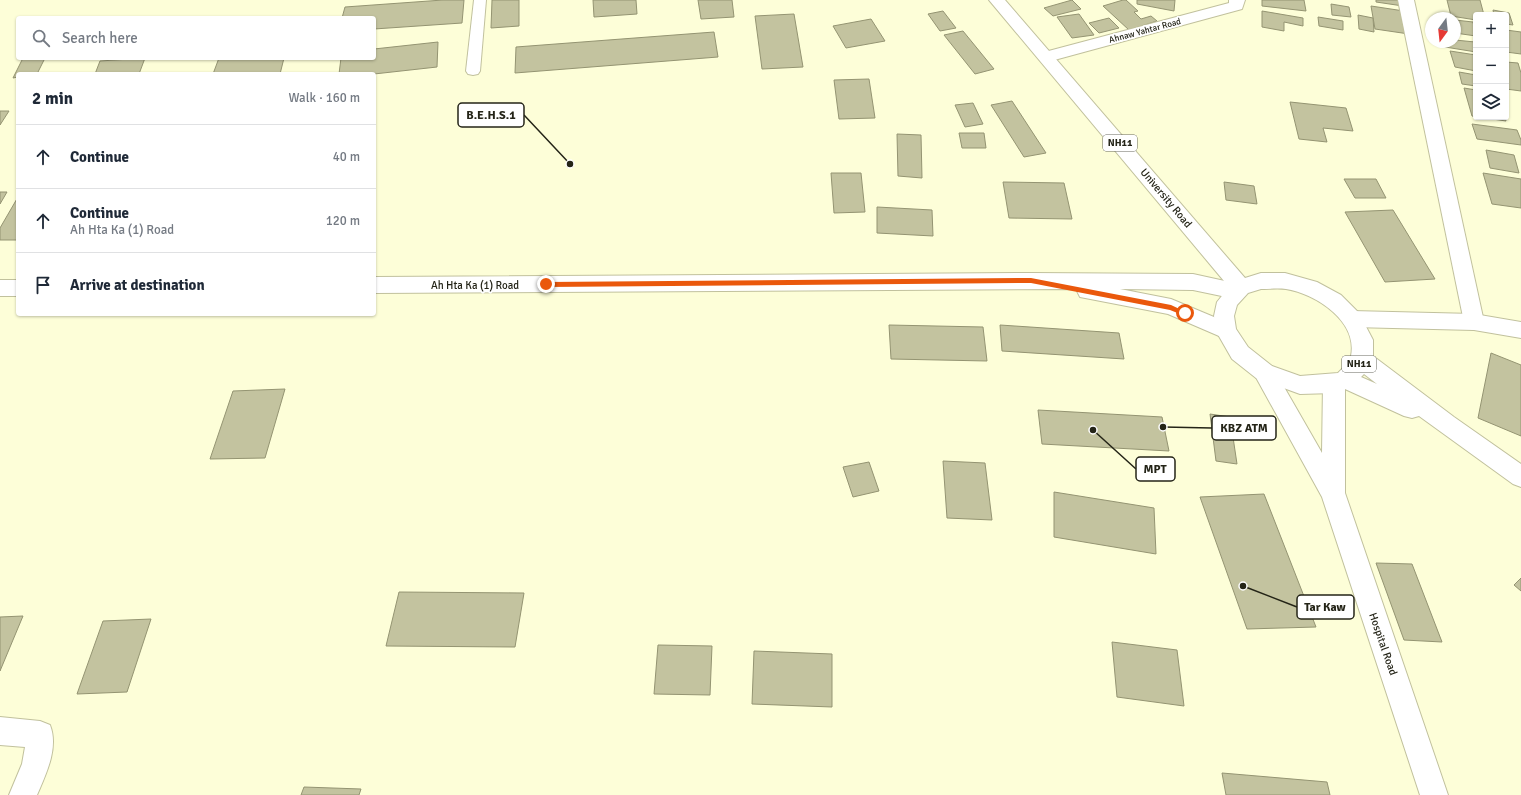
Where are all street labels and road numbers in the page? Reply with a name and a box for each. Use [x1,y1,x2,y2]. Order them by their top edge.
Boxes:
street label: Ahnaw Yahtar Road [1108,16,1182,46]
road number: NH11 [1103,135,1137,151]
street label: University Road [1137,166,1195,230]
street label: Ah Hta Ka (1) Road [431,279,519,292]
road number: NH11 [1342,356,1376,372]
street label: Hospital Road [1366,611,1400,677]

